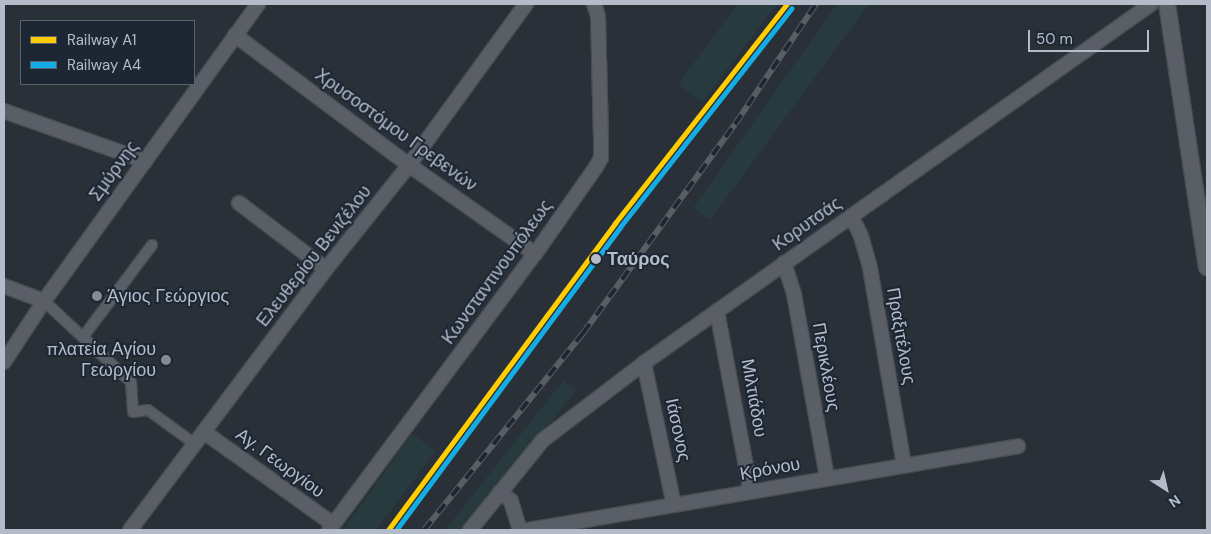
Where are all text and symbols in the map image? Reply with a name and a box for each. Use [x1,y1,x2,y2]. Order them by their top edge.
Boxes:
legend [20,20,195,85]
scale bar [1031,20,1152,52]
text: 50 m [1036,29,1073,49]
text: Railway A1 [67,30,136,50]
text: Railway A4 [67,55,141,75]
street label: Χρυσοστόμου Γρεβενών [311,64,481,196]
street label: Σμύρνης [85,137,143,205]
street label: Ελευθερίου Βενιζέλου [252,181,376,331]
street label: Κορυτσάς [768,193,846,255]
street label: Κωνσταντινουπόλεως [437,196,557,348]
place label: Ταύρος [607,248,670,270]
marker: Ταύρος [589,252,603,266]
place label: Άγιος Γεώργιος [107,285,229,307]
street label: Πραξιτέλους [882,286,920,386]
marker: Άγιος Γεώργιος [91,290,103,302]
street label: Περικλέους [808,321,844,413]
place label: πλατεία Αγίου Γεωργίου [46,339,156,382]
marker: πλατεία Αγίου Γεωργίου [160,354,172,366]
street label: Μιλτιάδου [736,357,772,439]
street label: Ιάσονος [661,396,695,464]
street label: Αγ. Γεωργίου [232,424,328,502]
street label: Κρόνου [738,453,802,485]
north arrow [1141,464,1191,514]
text: N [1165,491,1184,512]

